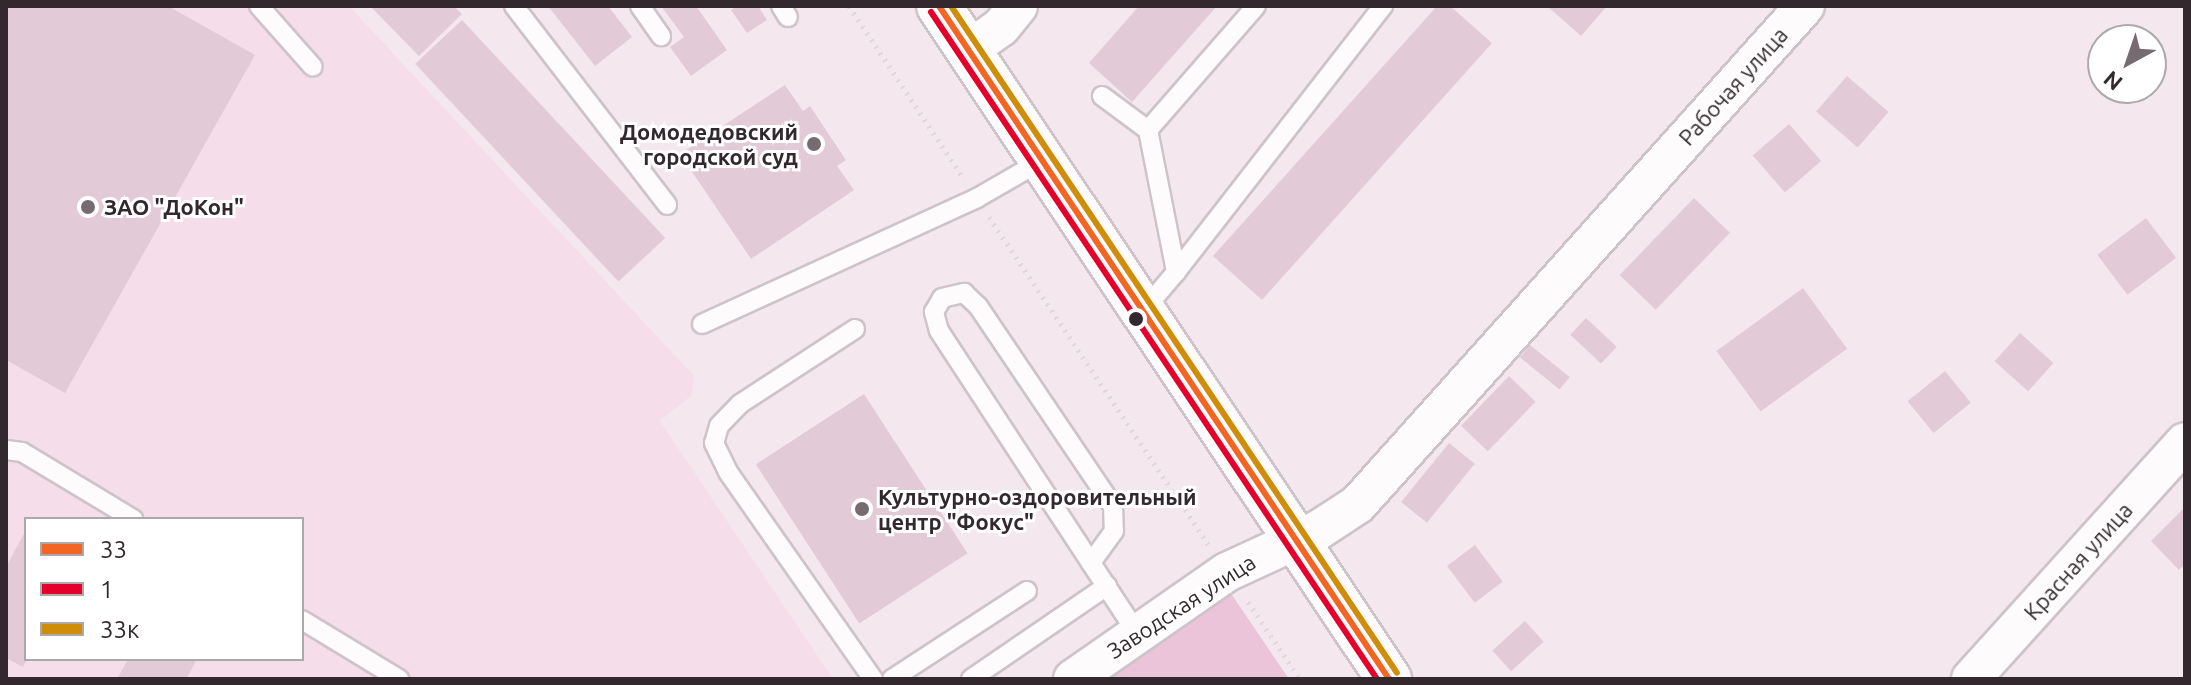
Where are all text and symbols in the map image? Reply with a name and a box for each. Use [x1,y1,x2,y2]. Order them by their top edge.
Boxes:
street label: Рабочая улица [1673,21,1793,151]
north arrow [2087,24,2167,104]
text: N [2098,66,2127,96]
place label: Домодедовский городской суд [620,118,798,170]
marker: Домодедовский городской суд [805,135,823,153]
place label: ЗАО "ДоКон" [104,194,244,220]
marker: ЗАО "ДоКон" [79,198,97,216]
unlabelled marker [1128,311,1144,327]
place label: Культурно-оздоровительный центр "Фокус" [878,483,1197,534]
street label: Красная улица [2018,497,2138,625]
marker: Культурно-оздоровительный центр "Фокус" [853,500,871,518]
legend [24,517,304,661]
text: 33 [100,536,127,563]
street label: Заводская улица [1102,548,1260,664]
text: 1 [100,576,114,603]
text: 33к [100,616,139,643]

